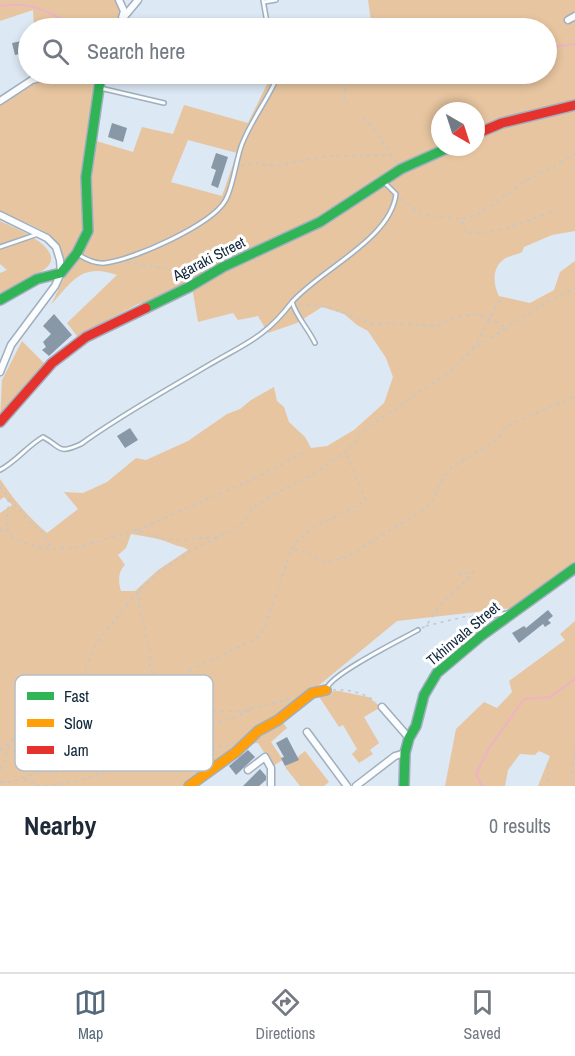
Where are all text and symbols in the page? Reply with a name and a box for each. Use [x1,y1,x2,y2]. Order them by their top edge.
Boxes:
search box [18,18,557,84]
icon: search [39,35,72,68]
text: Search here [87,36,185,66]
north arrow [431,102,485,156]
street label: Agaraki Street [168,231,249,286]
street label: Tkhinvala Street [422,596,504,670]
legend [15,675,213,771]
text: Fast [64,685,89,707]
text: Slow [64,712,93,734]
text: Jam [64,739,89,761]
text: Nearby [24,808,96,843]
text: 0 results [489,812,551,839]
tab: Map [74,986,107,1044]
tab: Directions [255,986,315,1044]
tab: Saved [464,986,501,1044]

